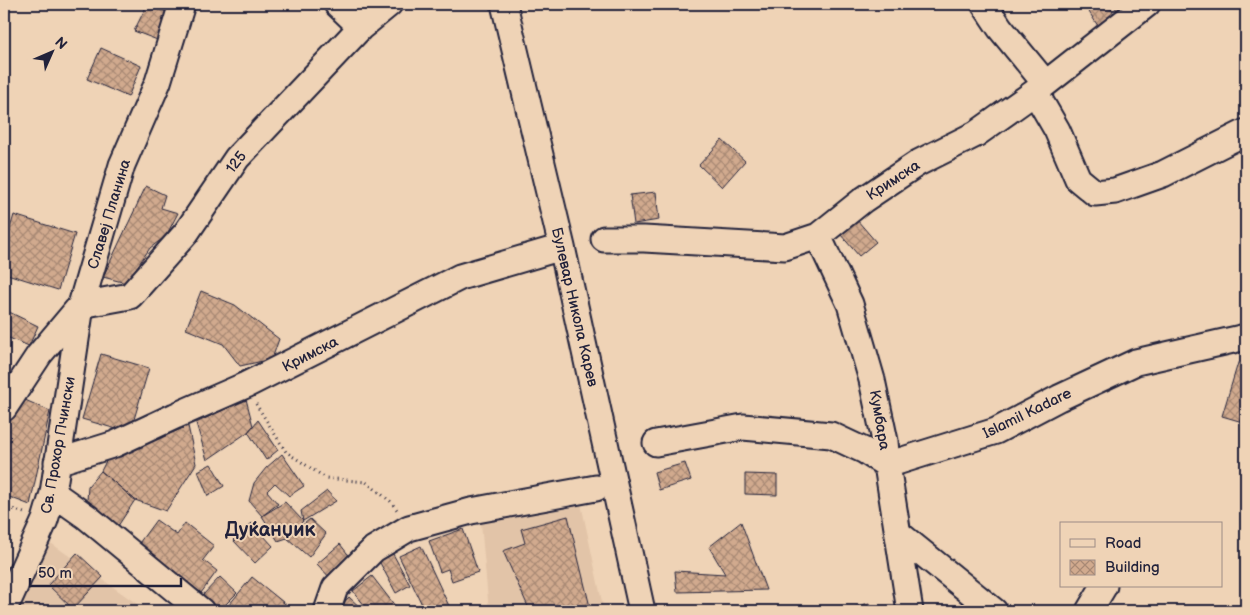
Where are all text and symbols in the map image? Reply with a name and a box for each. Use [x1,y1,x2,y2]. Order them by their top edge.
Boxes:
north arrow [28,28,78,78]
text: N [51,33,71,53]
street label: 125 [222,147,251,177]
street label: Кримска [863,156,924,205]
street label: Славеј Планина [84,157,135,271]
street label: Булевар Никола Карев [547,226,602,389]
street label: Кримска [279,332,342,377]
street label: Св. Прохор Пчински [37,375,80,515]
street label: Islamil Kadare [980,384,1075,443]
street label: Кумбара [865,388,894,452]
district label: Дуќанџик [225,518,315,542]
legend [1060,522,1222,588]
text: Road [1105,534,1141,553]
scale bar [30,555,181,587]
text: Building [1105,558,1160,577]
text: 50 m [38,564,72,583]

